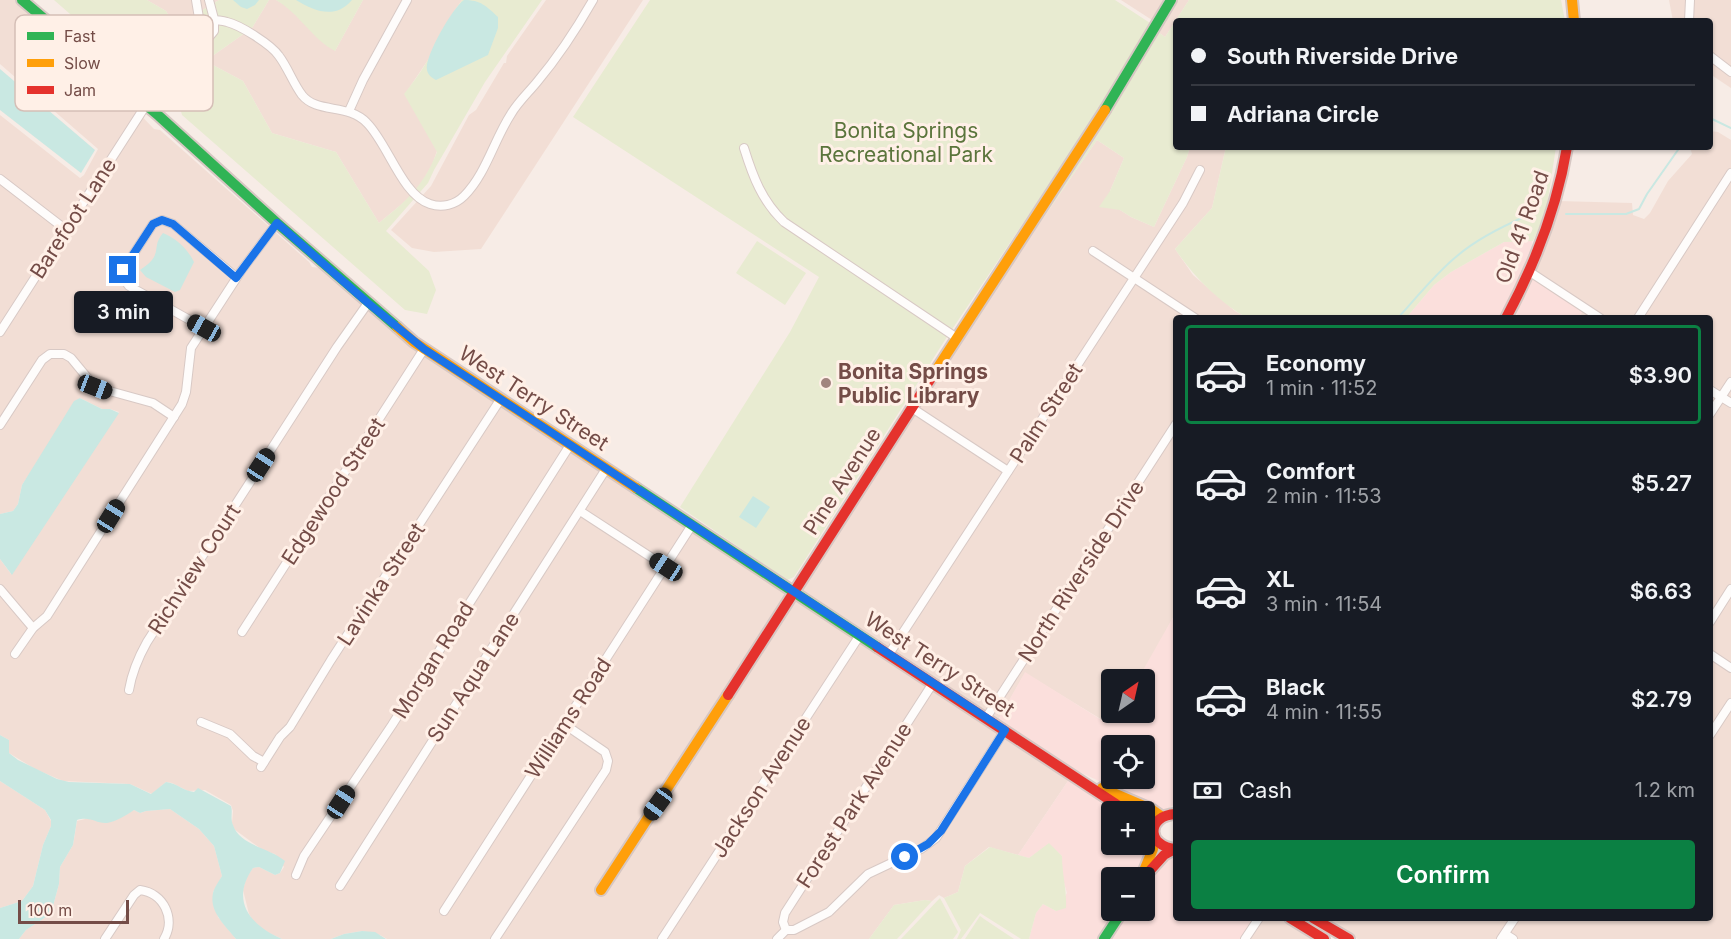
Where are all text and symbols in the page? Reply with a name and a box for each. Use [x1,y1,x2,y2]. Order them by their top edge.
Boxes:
legend [15,15,213,111]
text: Fast [64,26,96,46]
text: South Riverside Drive [1227,43,1458,69]
text: Slow [64,53,101,73]
text: Jam [64,80,96,100]
text: Adriana Circle [1227,101,1379,127]
park label: Bonita Springs Recreational Park [819,118,993,167]
street label: Barefoot Lane [25,153,121,283]
street label: Old 41 Road [1490,167,1554,287]
route end [109,256,136,283]
callout: 3 min [74,291,172,333]
text: 3 min [97,300,150,324]
car [184,311,224,345]
street label: West Terry Street [455,340,614,456]
icon: car [1194,348,1248,402]
text: Economy [1266,350,1366,376]
street label: Palm Street [1005,358,1088,468]
place label: Bonita Springs Public Library [838,359,988,408]
text: $3.90 [1629,362,1692,388]
car [75,372,115,402]
marker: Bonita Springs Public Library [819,376,833,390]
text: 1 min · 11:52 [1266,376,1377,400]
street label: Edgewood Street [276,413,390,569]
street label: Pine Avenue [798,423,886,539]
car [244,445,278,485]
icon: car [1194,456,1248,510]
text: Comfort [1266,458,1355,484]
text: $5.27 [1631,470,1692,496]
street label: North Riverside Drive [1013,476,1149,666]
text: 2 min · 11:53 [1266,484,1382,508]
car [94,496,128,536]
street label: Richview Court [143,499,245,639]
street label: Lavinka Street [332,518,430,650]
car [646,550,686,584]
icon: car [1194,564,1248,618]
text: XL [1266,566,1295,592]
text: $6.63 [1630,578,1692,604]
text: 3 min · 11:54 [1266,592,1382,616]
street label: Morgan Road [387,597,479,723]
street label: West Terry Street [861,606,1020,722]
street label: Sun Aqua Lane [422,607,524,747]
street label: Williams Road [520,653,616,783]
north arrow [1101,669,1155,723]
map controls [1101,669,1155,921]
icon: car [1194,672,1248,726]
text: Black [1266,674,1325,700]
text: $2.79 [1631,686,1692,712]
text: 4 min · 11:55 [1266,700,1382,724]
street label: Jackson Avenue [706,712,816,862]
street label: Forest Park Avenue [791,717,917,893]
button: locate [1101,735,1155,789]
icon: cash [1191,774,1224,807]
text: Cash [1239,777,1292,803]
text: 1.2 km [1635,778,1695,802]
car [324,782,358,822]
car [640,784,676,824]
button: + [1101,801,1155,855]
button: Confirm [1191,840,1695,909]
route start [891,843,918,870]
button: − [1101,867,1155,921]
scale bar [18,897,129,924]
text: 100 m [27,900,72,920]

